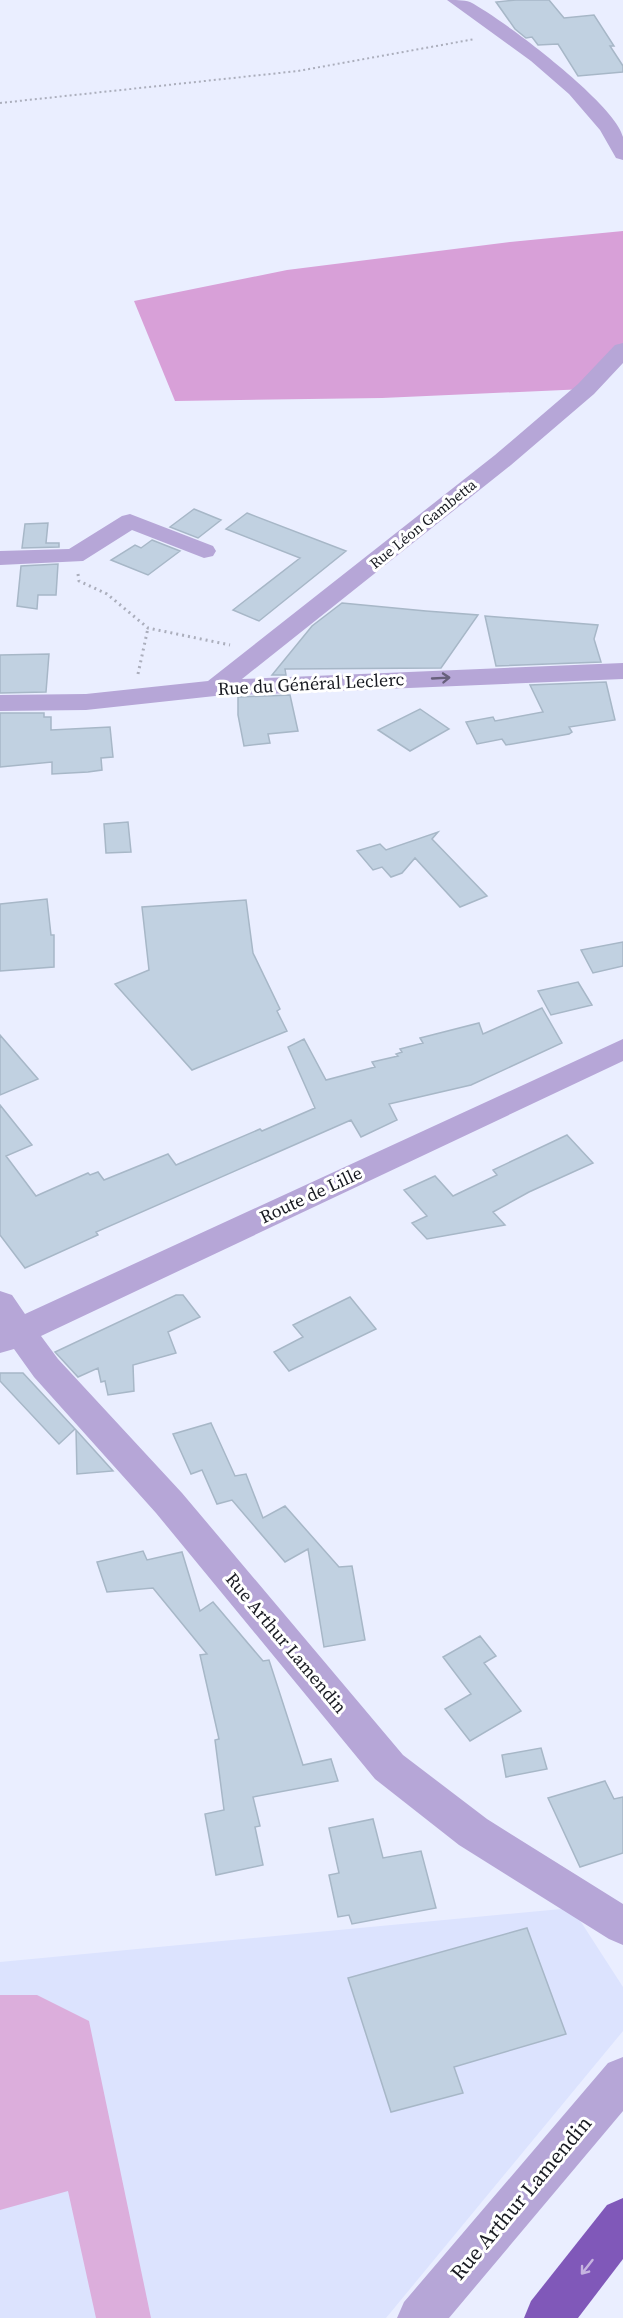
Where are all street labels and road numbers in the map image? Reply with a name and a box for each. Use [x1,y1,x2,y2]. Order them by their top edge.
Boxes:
street label: Rue Léon Gambetta [365,474,481,573]
street label: Rue du Général Leclerc [217,666,405,701]
street label: Route de Lille [255,1160,366,1229]
street label: Rue Arthur Lamendin [220,1567,353,1718]
street label: Rue Arthur Lamendin [443,2109,598,2286]

